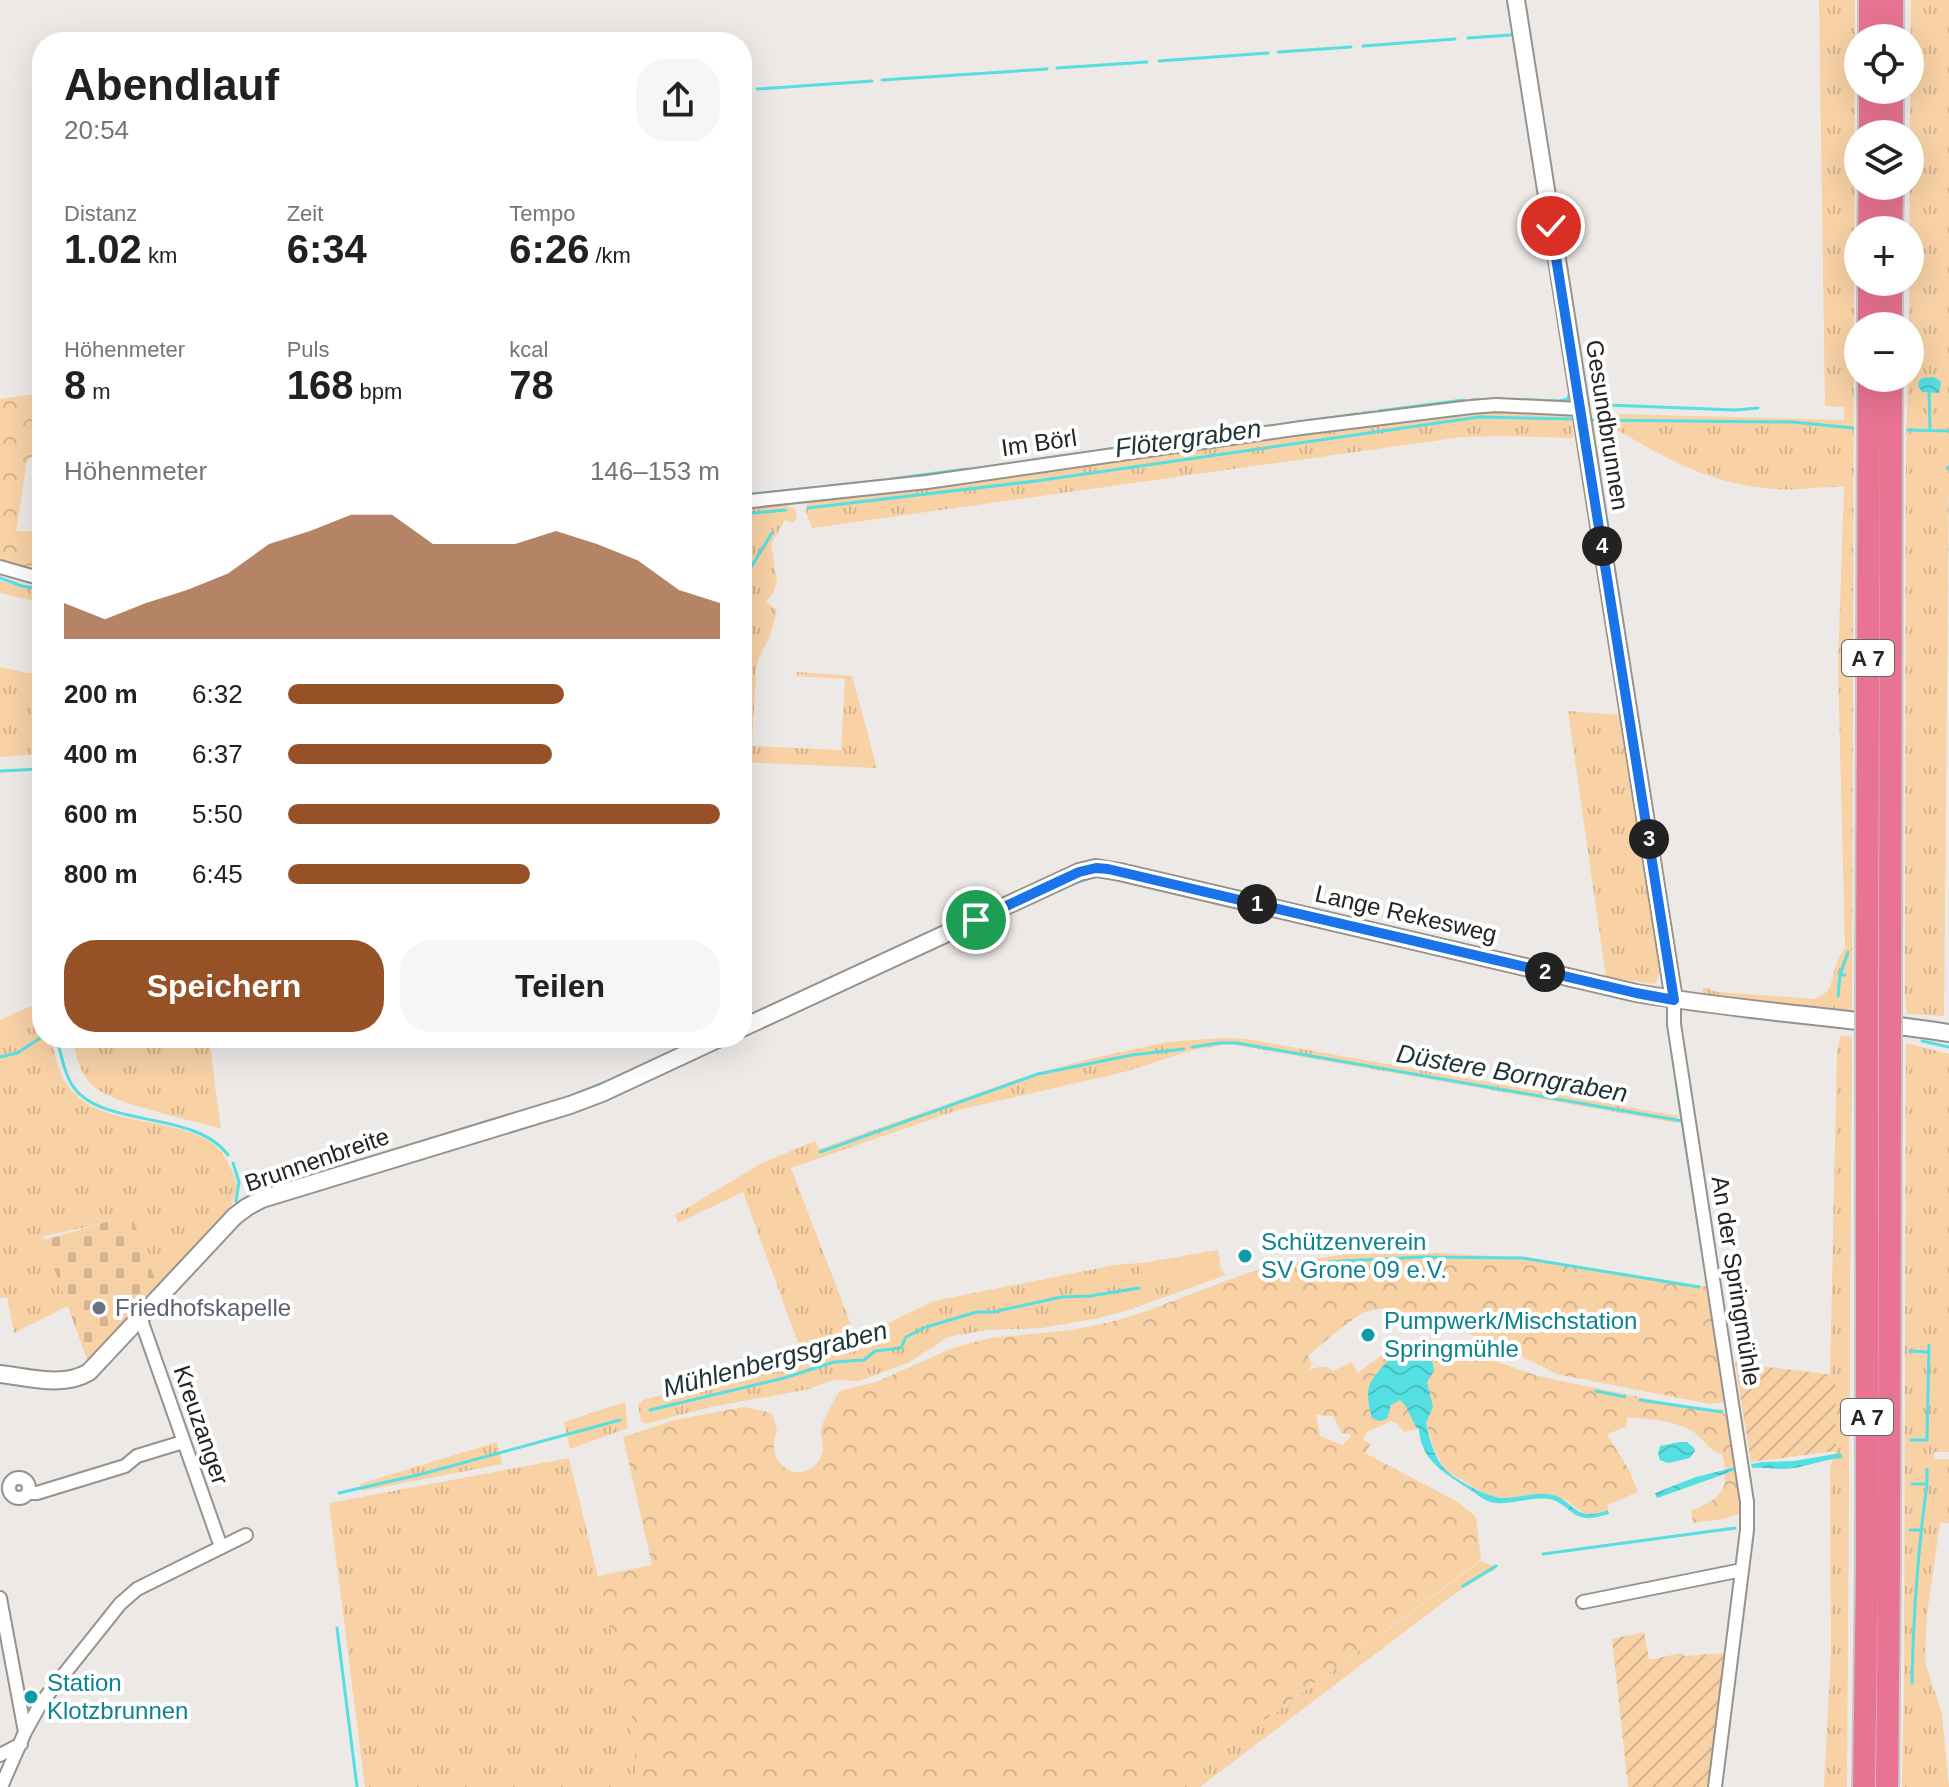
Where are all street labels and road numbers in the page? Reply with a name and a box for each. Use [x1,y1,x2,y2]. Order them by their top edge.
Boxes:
street label: Gesundbrunnen [1581,338,1634,512]
street label: Im Börl [999,424,1078,461]
road number: A 7 [1842,640,1894,676]
street label: Lange Rekesweg [1313,879,1500,948]
street label: Brunnenbreite [241,1122,393,1197]
street label: An der Springmühle [1707,1174,1766,1388]
street label: Kreuzanger [169,1362,234,1488]
road number: A 7 [1841,1399,1893,1435]

